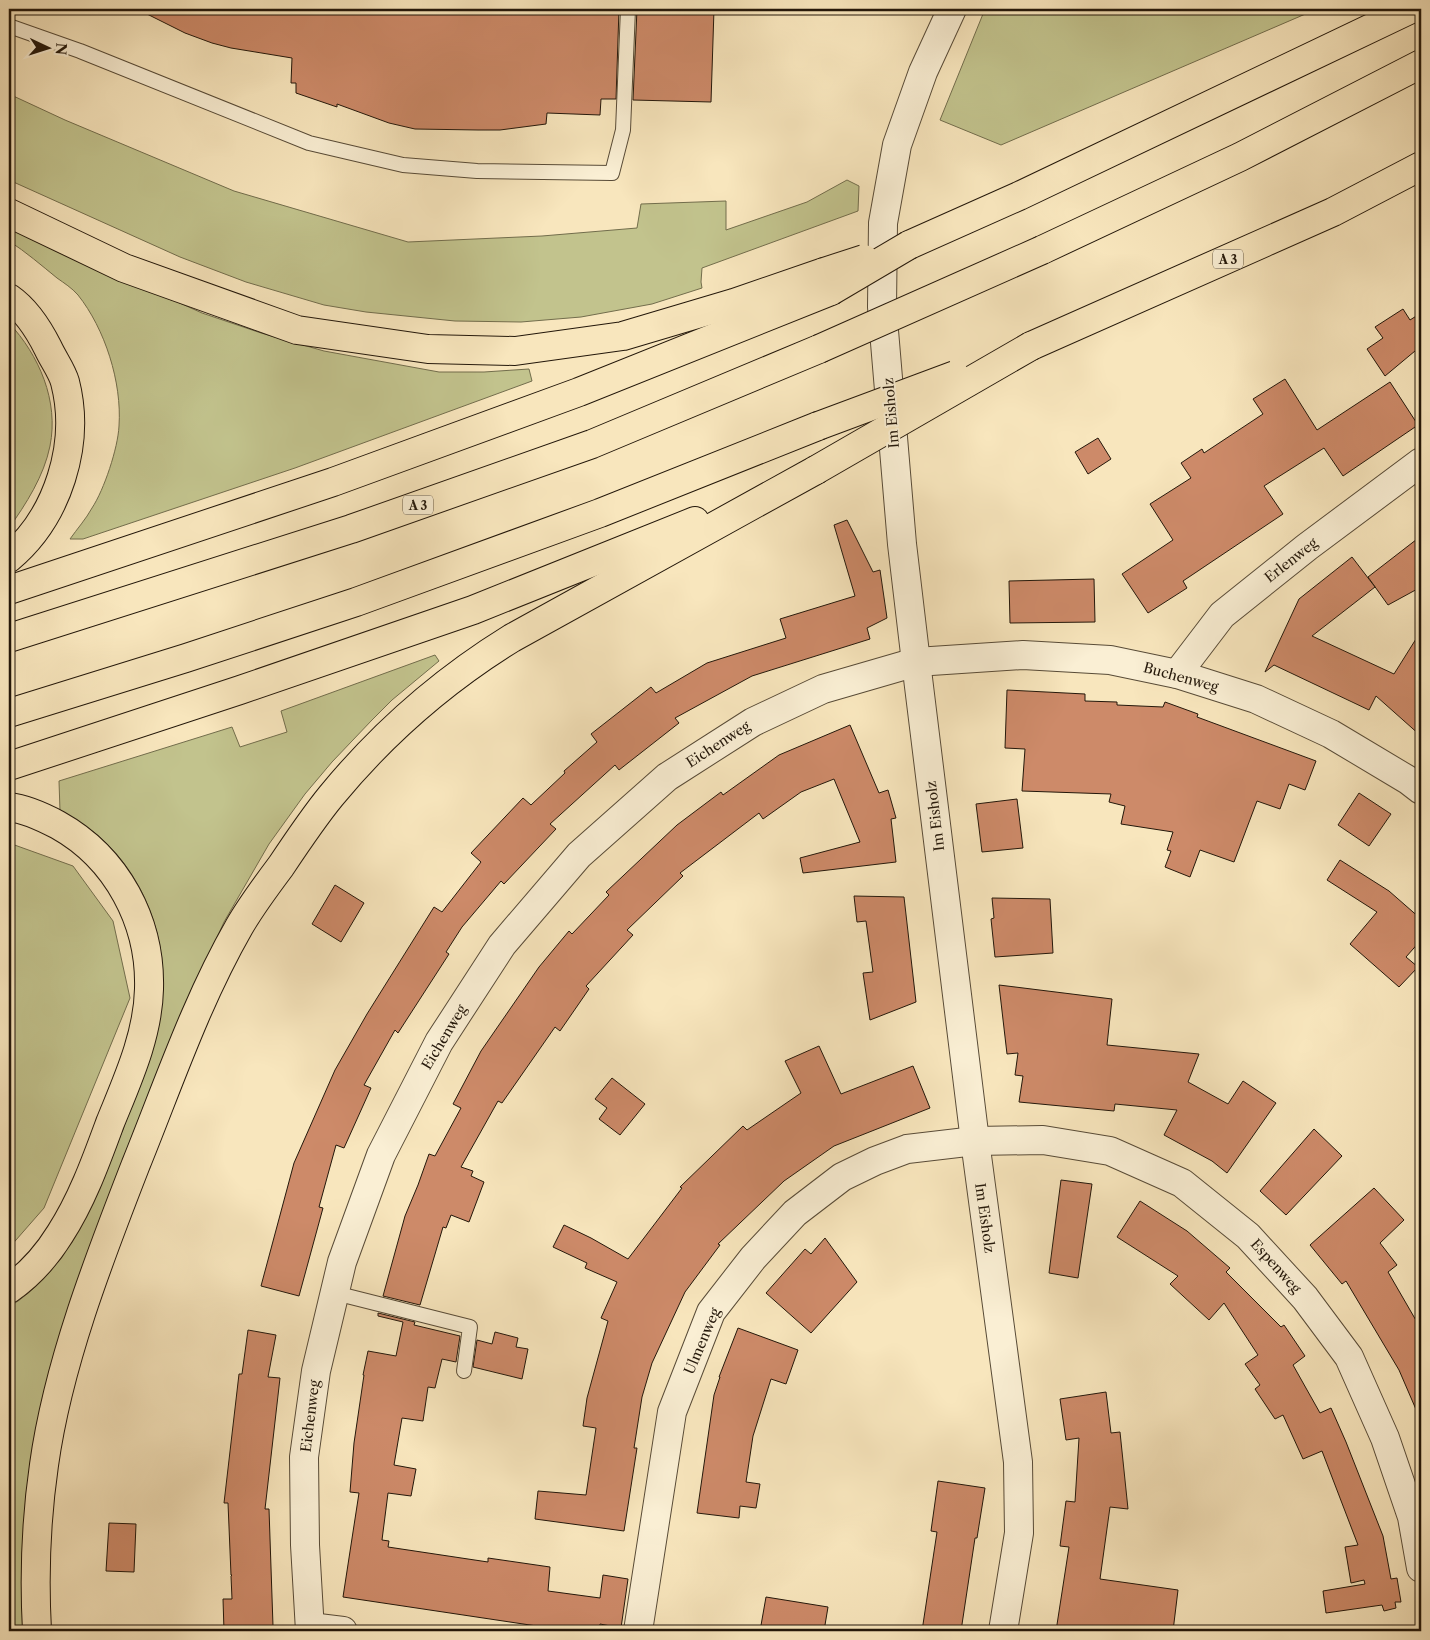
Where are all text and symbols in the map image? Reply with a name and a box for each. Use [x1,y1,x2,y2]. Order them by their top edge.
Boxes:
north arrow [22,22,72,72]
text: N [52,42,70,56]
road number: A 3 [1213,250,1243,268]
street label: Im Eisholz [879,377,903,449]
road number: A 3 [403,496,433,514]
street label: Erlenweg [1261,533,1322,586]
street label: Buchenweg [1141,658,1221,696]
street label: Eichenweg [683,716,754,771]
street label: Im Eisholz [922,780,948,852]
street label: Eichenweg [418,1001,471,1073]
street label: Im Eisholz [971,1182,999,1254]
street label: Espenweg [1247,1235,1306,1297]
street label: Ulmenweg [680,1304,724,1377]
street label: Eichenweg [297,1378,323,1453]

